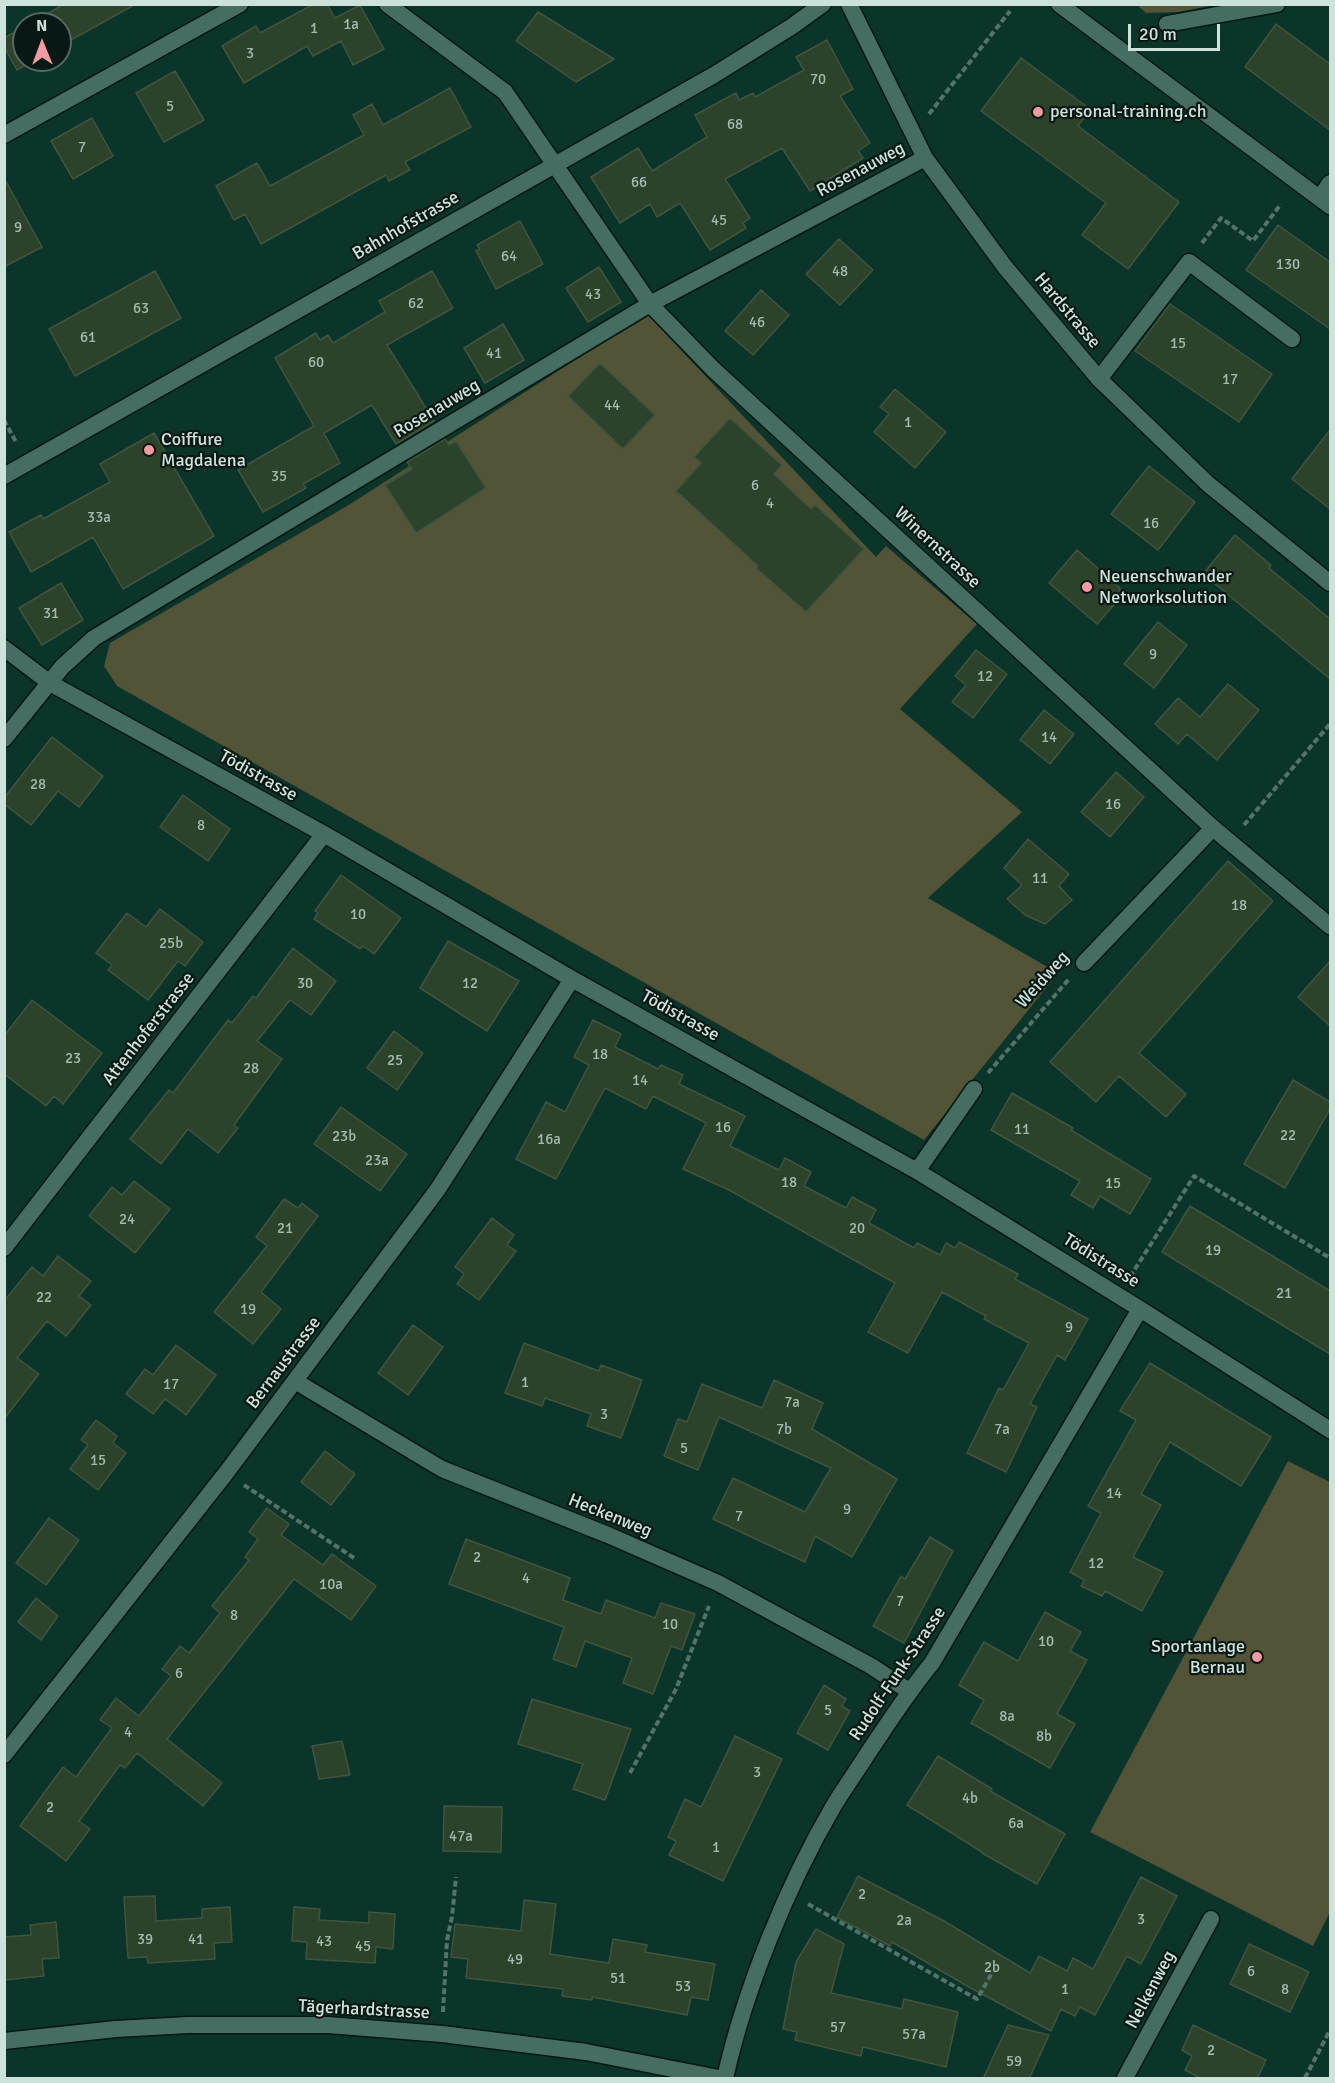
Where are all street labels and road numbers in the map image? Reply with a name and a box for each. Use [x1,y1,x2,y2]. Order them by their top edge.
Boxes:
street label: Rosenauweg [813,138,909,202]
street label: Bahnhofstrasse [349,187,463,265]
street label: Hardstrasse [1029,269,1105,353]
street label: Rosenauweg [390,375,484,443]
street label: Winernstrasse [889,503,985,593]
street label: Tödistrasse [215,746,301,806]
street label: Weidweg [1012,947,1074,1013]
street label: Attenhoferstrasse [98,968,200,1090]
street label: Tödistrasse [637,986,723,1046]
street label: Tödistrasse [1059,1229,1143,1293]
street label: Bernaustrasse [242,1313,326,1413]
street label: Heckenweg [565,1489,655,1543]
street label: Rudolf-Funk-Strasse [845,1603,951,1745]
street label: Nelkenweg [1122,1947,1180,2033]
street label: Tägerhardstrasse [298,1996,430,2024]

